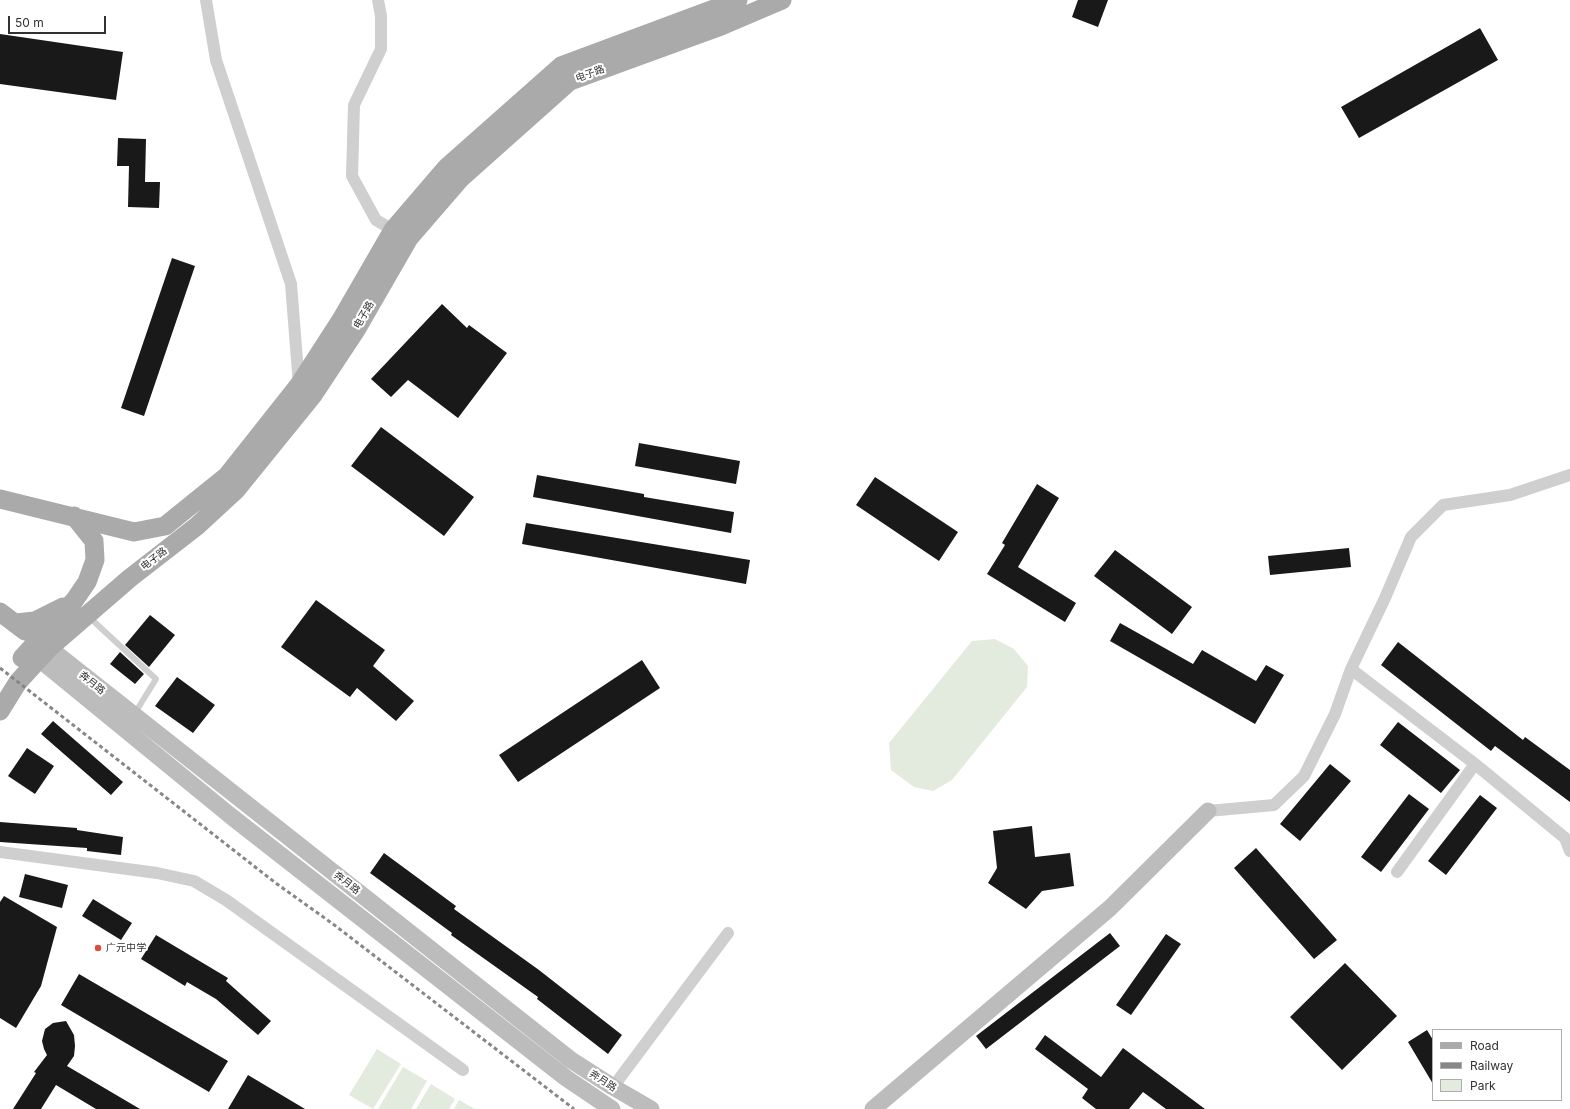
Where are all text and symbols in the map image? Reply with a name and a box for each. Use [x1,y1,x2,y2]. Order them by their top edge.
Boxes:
scale bar [10,8,108,34]
text: 50 m [15,15,44,30]
street label: 电子路 [574,63,606,85]
street label: 电子路 [351,299,377,331]
street label: 电子路 [138,545,170,573]
street label: 奔月路 [77,669,107,697]
street label: 奔月路 [331,869,363,897]
place label: 广元中学 [106,942,146,954]
marker: 广元中学 [93,943,103,953]
legend [1432,1029,1562,1101]
text: Road [1470,1038,1499,1053]
text: Railway [1470,1058,1513,1073]
street label: 奔月路 [587,1068,619,1094]
text: Park [1470,1078,1496,1093]

